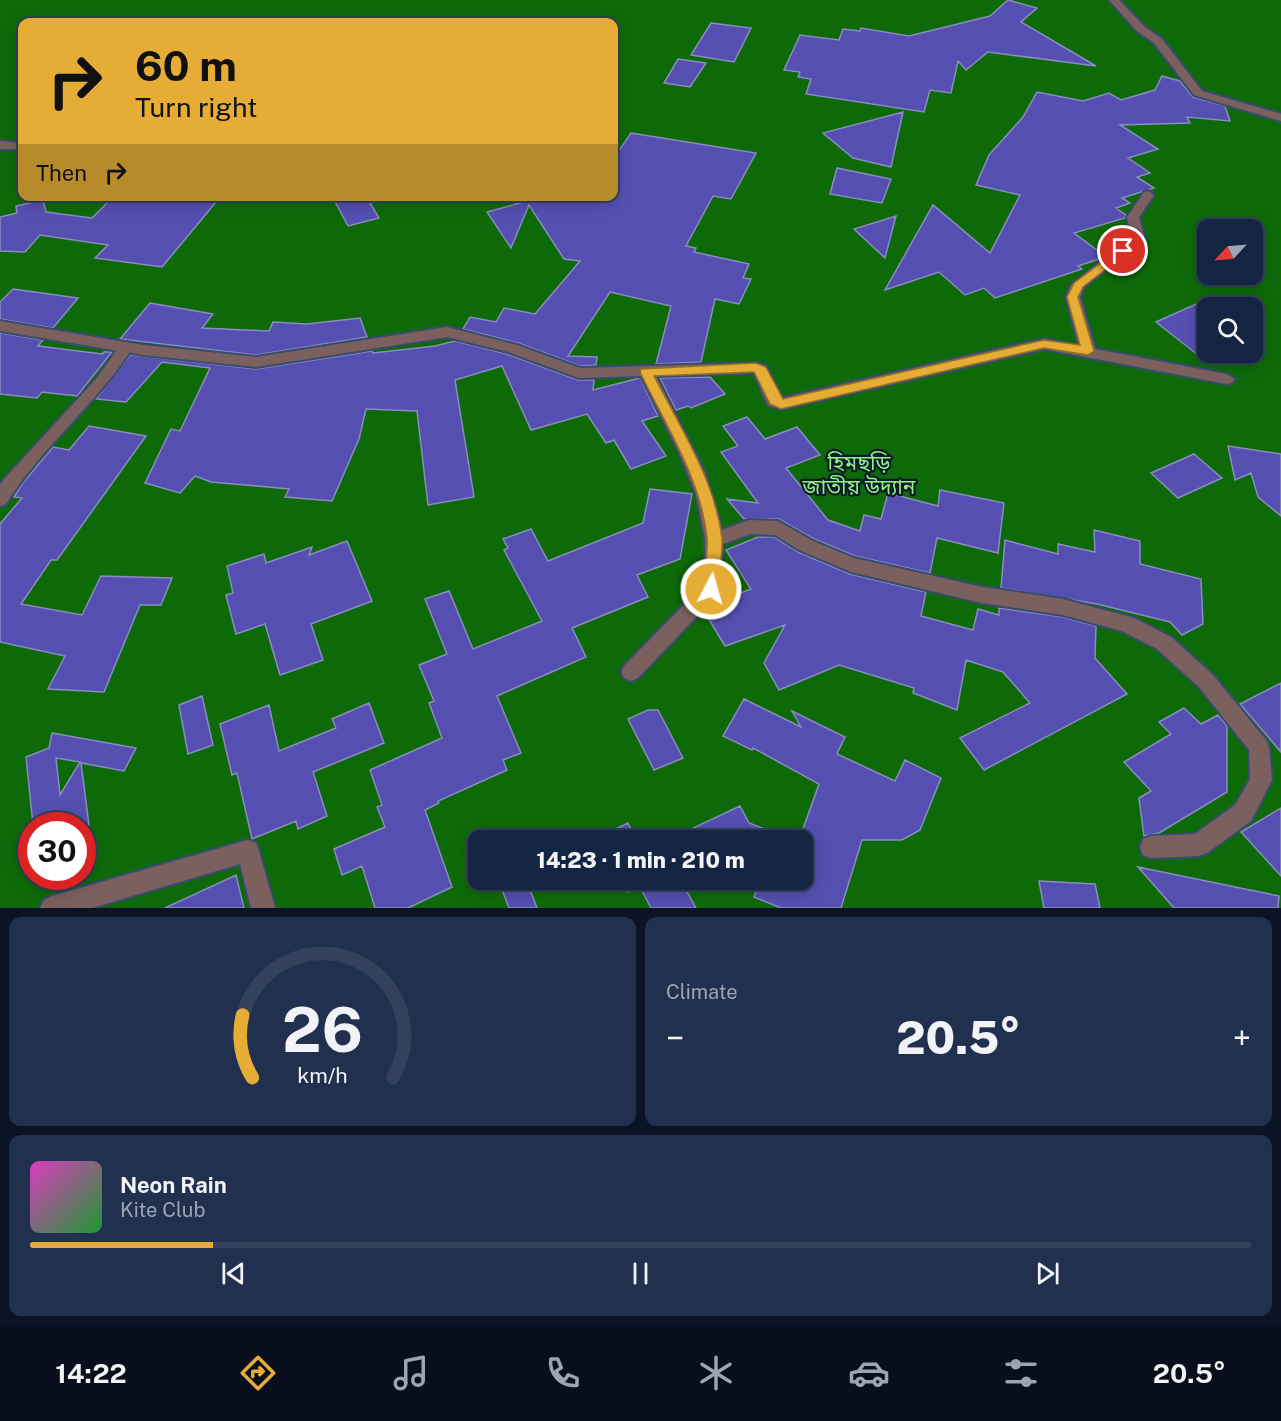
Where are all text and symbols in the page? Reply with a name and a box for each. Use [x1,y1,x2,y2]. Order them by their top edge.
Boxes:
text: 60 m [135,41,237,90]
icon: right [36,42,114,120]
text: Turn right [135,91,258,123]
icon: right [99,156,132,189]
text: Then [36,160,87,186]
north arrow [1197,219,1263,285]
map controls [1197,219,1263,363]
pin [1097,225,1148,276]
icon: arrive [1106,234,1139,267]
button: search [1197,297,1263,363]
park label: হিমছড়ি জাতীয় উদ্যান [802,450,916,499]
position arrow [679,557,743,621]
speed limit sign: 30 [18,812,96,890]
text: 14:23 · 1 min · 210 m [536,847,745,873]
text: Climate [666,980,738,1004]
text: 26 [282,993,363,1066]
text: 20.5° [896,1011,1021,1064]
text: − [666,1019,684,1057]
text: + [1233,1019,1251,1057]
text: km/h [297,1064,348,1089]
text: Neon Rain [120,1172,227,1198]
text: Kite Club [120,1198,205,1222]
icon: previous [217,1257,250,1290]
icon: pause [624,1257,657,1290]
icon: next [1031,1257,1064,1290]
icon: directions [237,1352,279,1394]
icon: music [390,1352,432,1394]
icon: phone [542,1352,584,1394]
icon: climate [695,1352,737,1394]
icon: car [848,1352,890,1394]
icon: filters [1000,1352,1042,1394]
text: 14:22 [55,1357,127,1389]
text: 20.5° [1153,1357,1226,1389]

